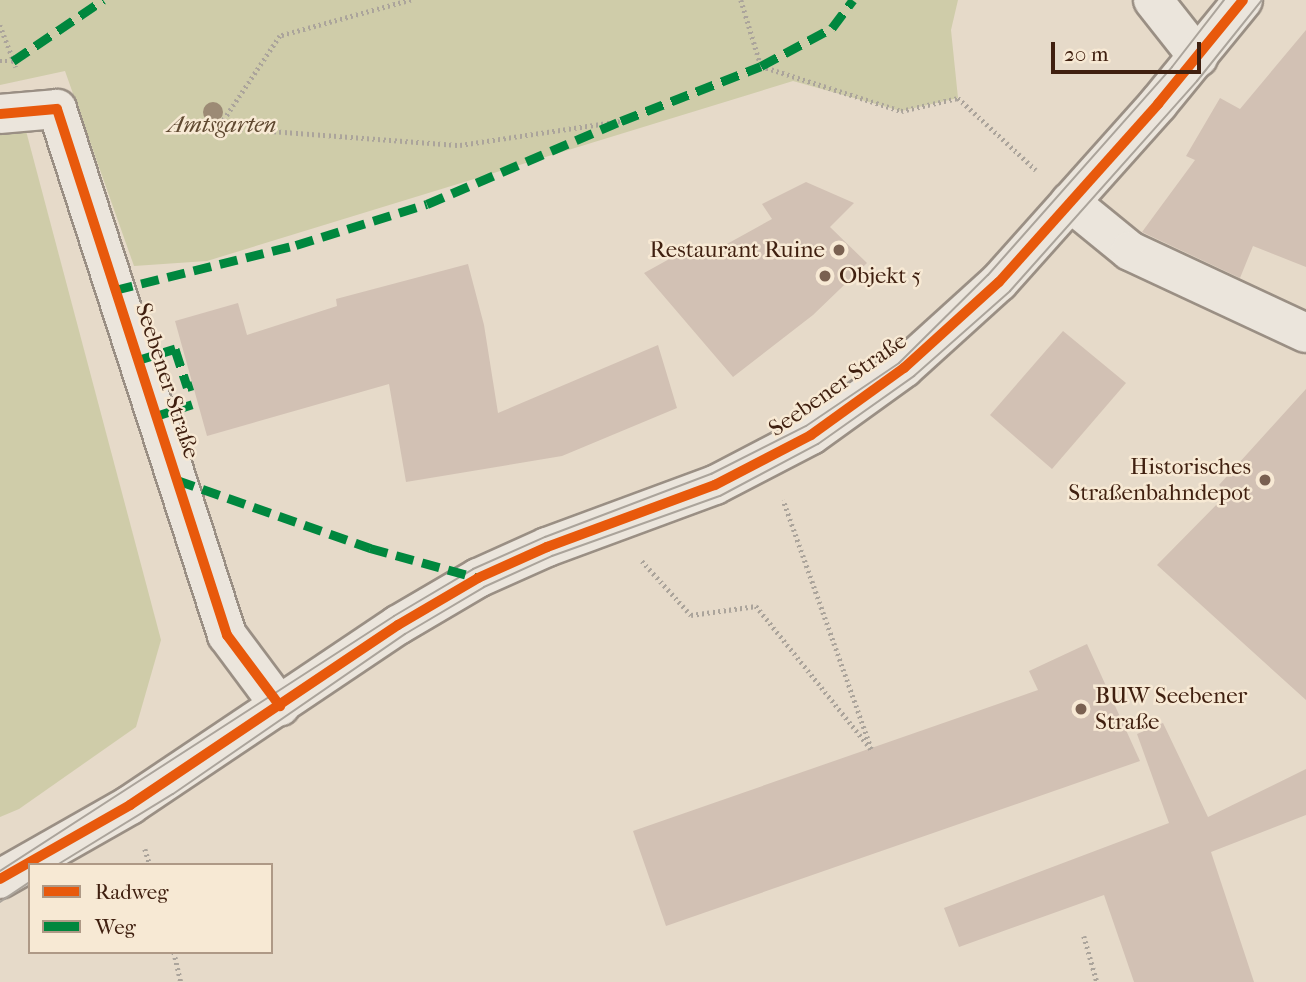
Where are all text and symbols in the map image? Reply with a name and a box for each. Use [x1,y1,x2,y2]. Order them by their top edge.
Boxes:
scale bar [1054,28,1204,72]
text: 20 m [1064,42,1108,66]
park label: Amtsgarten [168,111,276,139]
place label: Restaurant Ruine [649,236,825,264]
marker: Restaurant Ruine [831,242,847,258]
place label: Objekt 5 [839,262,921,290]
marker: Objekt 5 [817,268,833,284]
street label: Seebener Straße [129,300,205,462]
street label: Seebener Straße [764,327,912,443]
place label: Historisches Straßenbahndepot [1068,453,1251,507]
marker: Historisches Straßenbahndepot [1257,472,1273,488]
place label: BUW Seebener Straße [1095,682,1247,736]
marker: BUW Seebener Straße [1073,701,1089,717]
legend [28,863,273,954]
text: Radweg [95,880,168,904]
text: Weg [95,915,136,939]

